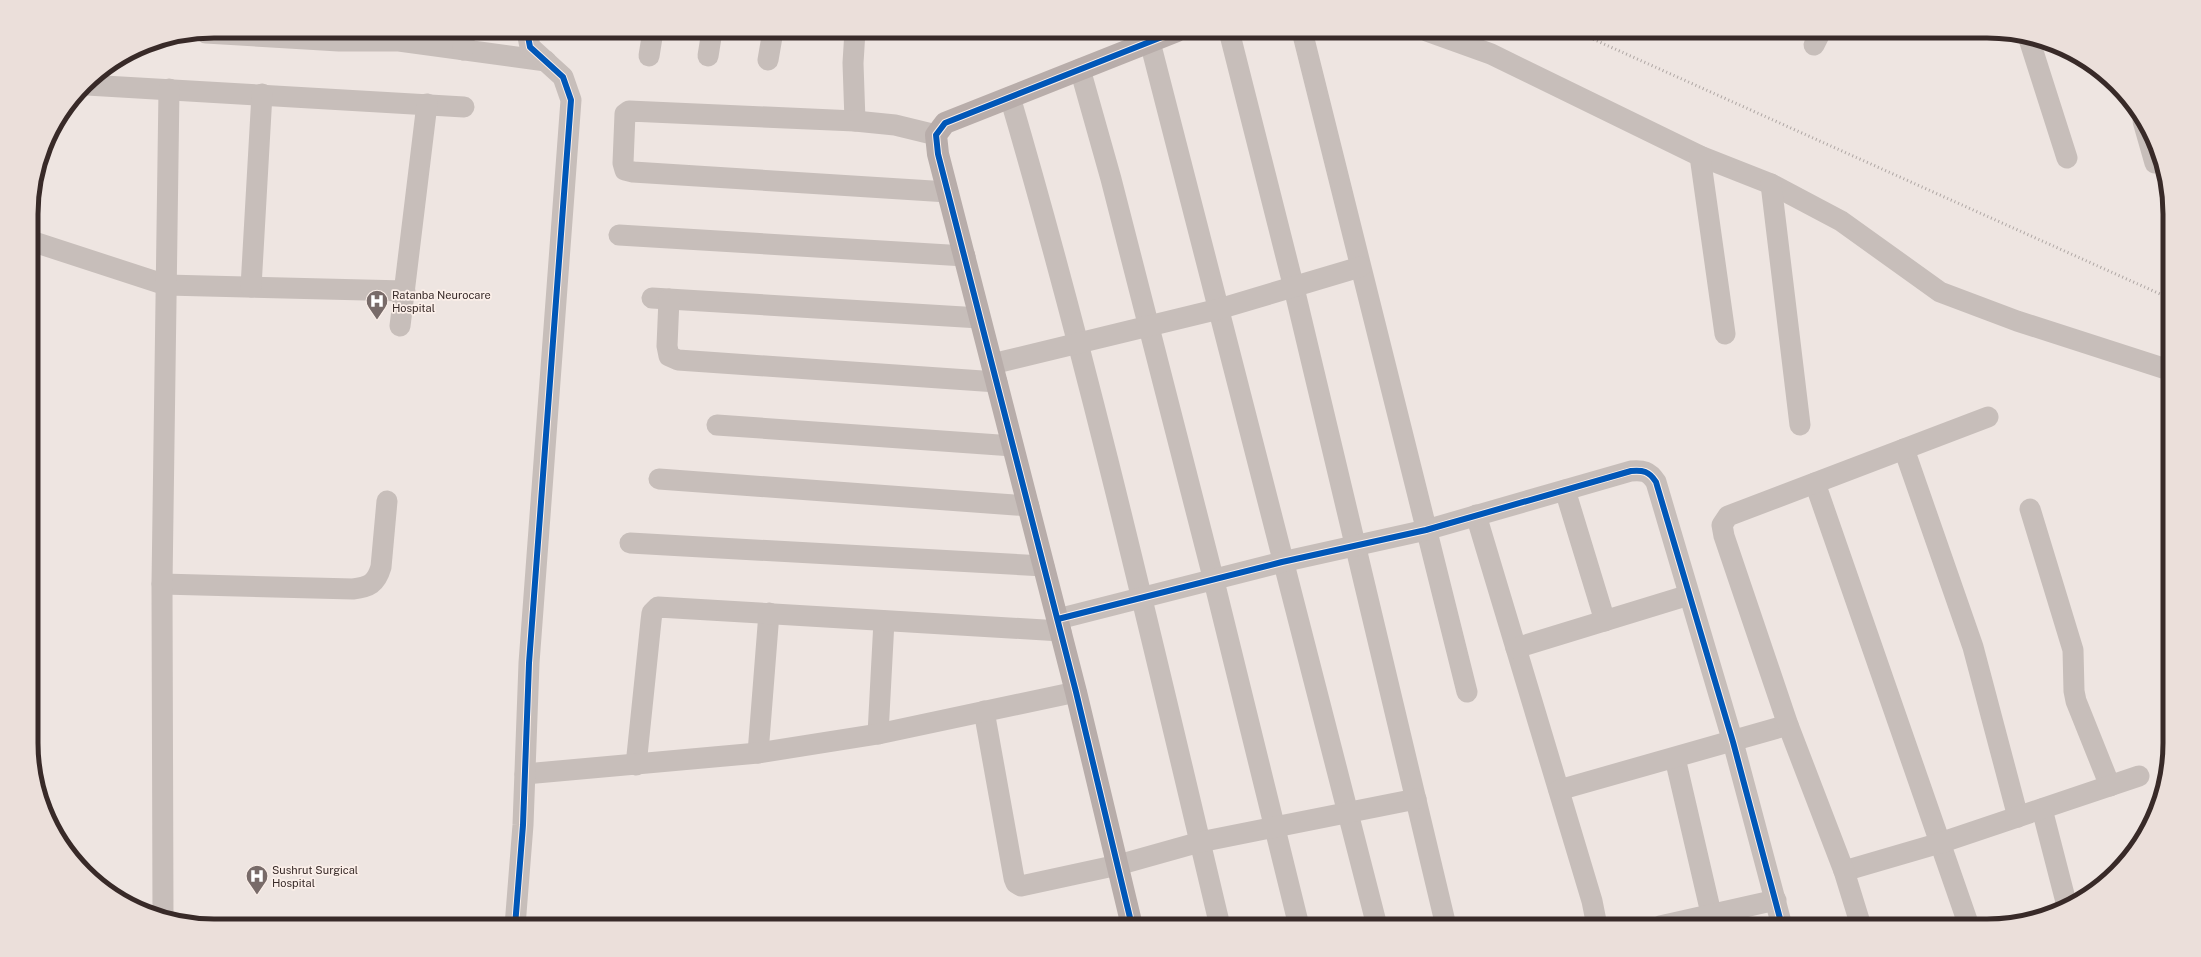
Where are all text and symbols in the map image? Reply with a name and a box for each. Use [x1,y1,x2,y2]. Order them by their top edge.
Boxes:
hospital icon: Ratanba Neurocare Hospital [364,288,390,321]
place label: Ratanba Neurocare Hospital [392,289,491,314]
hospital icon: Sushrut Surgical Hospital [244,863,270,896]
place label: Sushrut Surgical Hospital [272,864,358,889]

